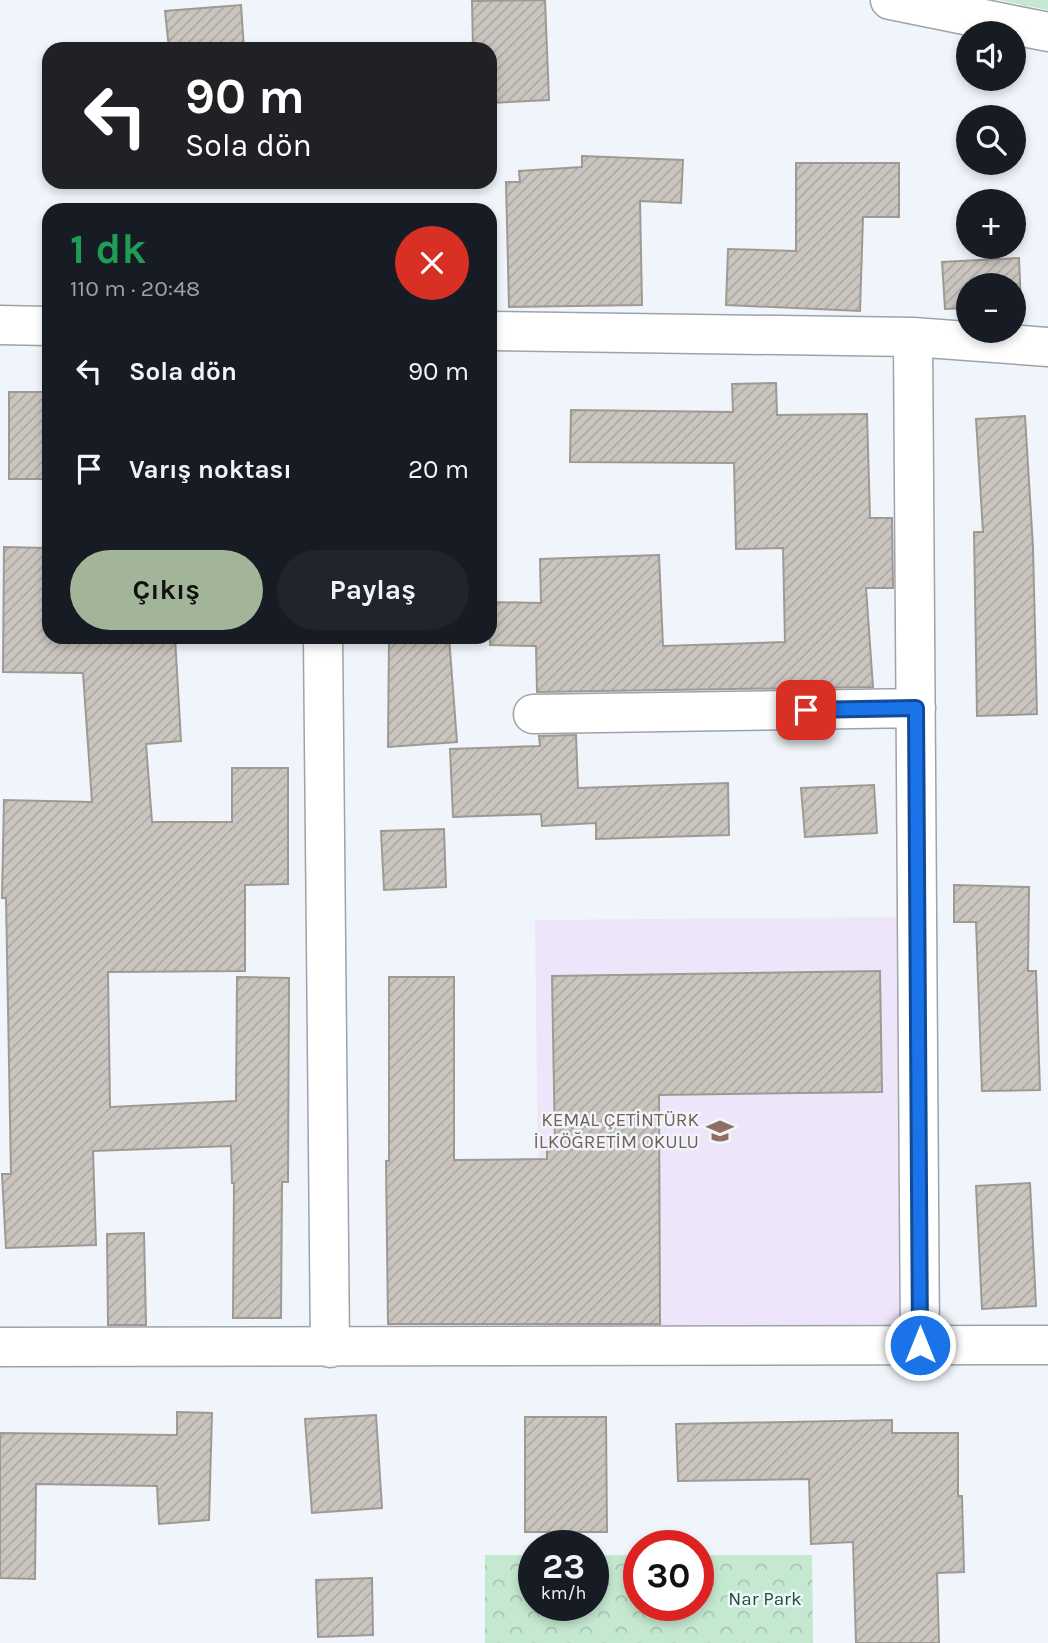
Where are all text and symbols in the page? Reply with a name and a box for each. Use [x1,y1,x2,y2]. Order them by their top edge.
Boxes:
map controls [956,21,1026,343]
button: sound [956,21,1026,91]
text: 90 m [185,68,305,125]
icon: left [70,70,161,161]
button: search [956,105,1026,175]
text: Sola dön [185,127,312,164]
button: + [956,189,1026,259]
text: 1 dk [70,224,146,274]
button: close [395,226,469,300]
button: − [956,273,1026,343]
text: 110 m · 20:48 [70,275,200,302]
icon: left [70,352,108,390]
text: Sola dön [129,356,237,387]
text: 90 m [408,356,469,387]
icon: arrive [70,450,108,488]
text: Varış noktası [129,454,292,485]
text: 20 m [408,454,469,485]
button: Çıkış [70,550,263,630]
button: Paylaş [277,550,469,630]
pin [776,680,836,740]
icon: arrive [787,691,825,729]
place label: KEMAL ÇETİNTÜRK İLKÖĞRETİM OKULU [534,1109,699,1153]
school or university icon: KEMAL ÇETİNTÜRK İLKÖĞRETİM OKULU [705,1116,735,1146]
position arrow [883,1308,957,1382]
speed limit sign: 30 [623,1530,714,1621]
text: 23 [542,1546,585,1587]
text: km/h [541,1582,586,1604]
park label: Nar Park [728,1588,802,1610]

